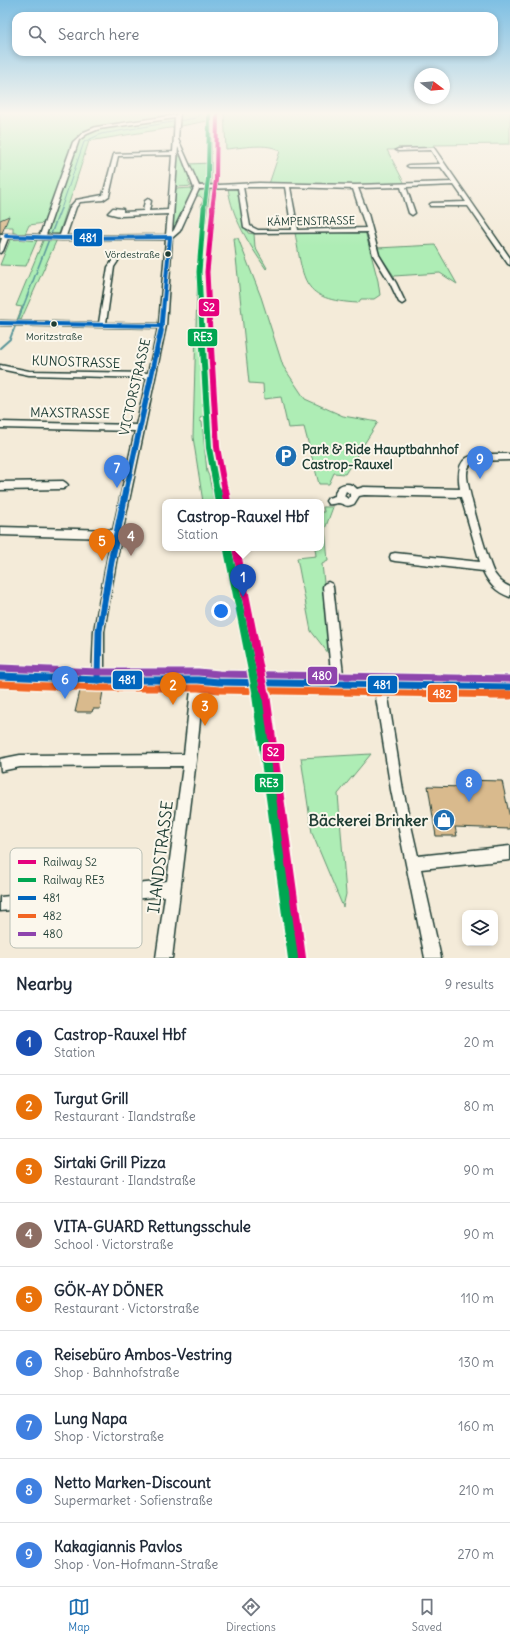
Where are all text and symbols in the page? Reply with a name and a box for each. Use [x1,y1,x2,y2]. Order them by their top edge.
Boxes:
search box [12,12,498,56]
icon: search [26,23,48,45]
text: Search here [58,25,139,44]
north arrow [414,68,450,104]
street label: KÄMPENSTRASSE [267,212,355,229]
line badge: 481 [73,228,103,247]
text: 481 [79,231,97,245]
place label: Vördestraße [105,248,160,261]
marker: Vördestraße [163,249,173,259]
line badge: S2 [198,298,220,317]
text: S2 [203,300,215,314]
marker: Moritzstraße [49,319,59,329]
line badge: RE3 [187,328,218,347]
place label: Moritzstraße [26,330,82,343]
text: RE3 [193,330,213,344]
street label: VICTORSTRASSE [116,336,155,437]
street label: KUNOSTRASSE [31,352,121,372]
street label: MAXSTRASSE [30,404,110,422]
place label: Park & Ride Hauptbahnhof Castrop-Rauxel [302,441,459,473]
parking icon: Park & Ride Hauptbahnhof Castrop-Rauxel [273,443,299,469]
pin: 9 [467,446,493,479]
pin: 7 [104,455,130,488]
popup [162,499,324,551]
text: Castrop-Rauxel Hbf [177,507,309,526]
pin: 4 [118,523,144,556]
text: Station [177,526,218,543]
pin: 5 [89,528,115,561]
pin: 1 [230,564,256,597]
your location [211,601,231,621]
pin: 6 [52,666,78,699]
line badge: 480 [307,666,338,685]
text: 480 [312,669,332,683]
line badge: 481 [112,670,143,690]
pin: 2 [160,672,186,705]
text: 481 [118,673,136,687]
line badge: 481 [367,675,398,694]
text: 481 [373,678,391,692]
line badge: 482 [427,684,458,703]
text: 482 [433,687,451,701]
pin: 3 [192,693,218,726]
line badge: S2 [262,743,285,762]
text: S2 [267,745,279,759]
pin: 8 [456,769,482,802]
line badge: RE3 [254,773,284,793]
text: RE3 [259,776,279,790]
street label: ILANDSTRASSE [143,800,177,914]
shop icon: Bäckerei Brinker [431,807,457,833]
place label: Bäckerei Brinker [309,810,428,830]
legend [10,848,142,948]
text: Railway S2 [43,855,97,869]
text: Railway RE3 [43,873,105,887]
text: 481 [43,891,60,905]
text: 482 [43,909,62,923]
map controls [462,910,498,946]
button: layers [462,910,498,946]
text: 480 [43,927,63,941]
text: Nearby [16,973,72,995]
text: 9 results [445,976,494,993]
text: Castrop-Rauxel Hbf [54,1025,186,1044]
text: 1 [26,1034,32,1051]
text: 20 m [464,1034,494,1051]
text: Station [54,1044,95,1061]
text: Turgut Grill [54,1089,128,1108]
text: 2 [25,1098,33,1115]
text: 80 m [463,1098,494,1115]
text: Restaurant · Ilandstraße [54,1108,196,1125]
text: Sirtaki Grill Pizza [54,1153,166,1172]
text: 3 [25,1162,33,1179]
text: 90 m [463,1162,494,1179]
text: Restaurant · Ilandstraße [54,1172,196,1189]
text: VITA-GUARD Rettungsschule [54,1217,251,1236]
text: 4 [25,1226,33,1243]
text: 90 m [463,1226,494,1243]
text: School · Victorstraße [54,1236,174,1253]
text: GÖK-AY DÖNER [54,1281,164,1300]
text: 5 [25,1290,33,1307]
text: 110 m [461,1290,494,1307]
text: Restaurant · Victorstraße [54,1300,199,1317]
text: Reisebüro Ambos-Vestring [54,1345,232,1364]
text: 6 [25,1354,33,1371]
text: 130 m [458,1354,494,1371]
text: Shop · Bahnhofstraße [54,1364,179,1381]
text: Lung Napa [54,1409,127,1428]
text: 7 [26,1418,32,1435]
text: 160 m [458,1418,494,1435]
text: Shop · Victorstraße [54,1428,164,1445]
text: Netto Marken-Discount [54,1473,211,1492]
text: 8 [25,1482,33,1499]
text: 210 m [459,1482,494,1499]
text: Supermarket · Sofienstraße [54,1492,213,1509]
text: Kakagiannis Pavlos [54,1537,182,1556]
text: 9 [25,1546,33,1563]
text: 270 m [457,1546,494,1563]
text: Shop · Von-Hofmann-Straße [54,1556,218,1573]
tab: Map [68,1596,90,1634]
tab: Directions [226,1596,276,1634]
tab: Saved [412,1596,442,1634]

